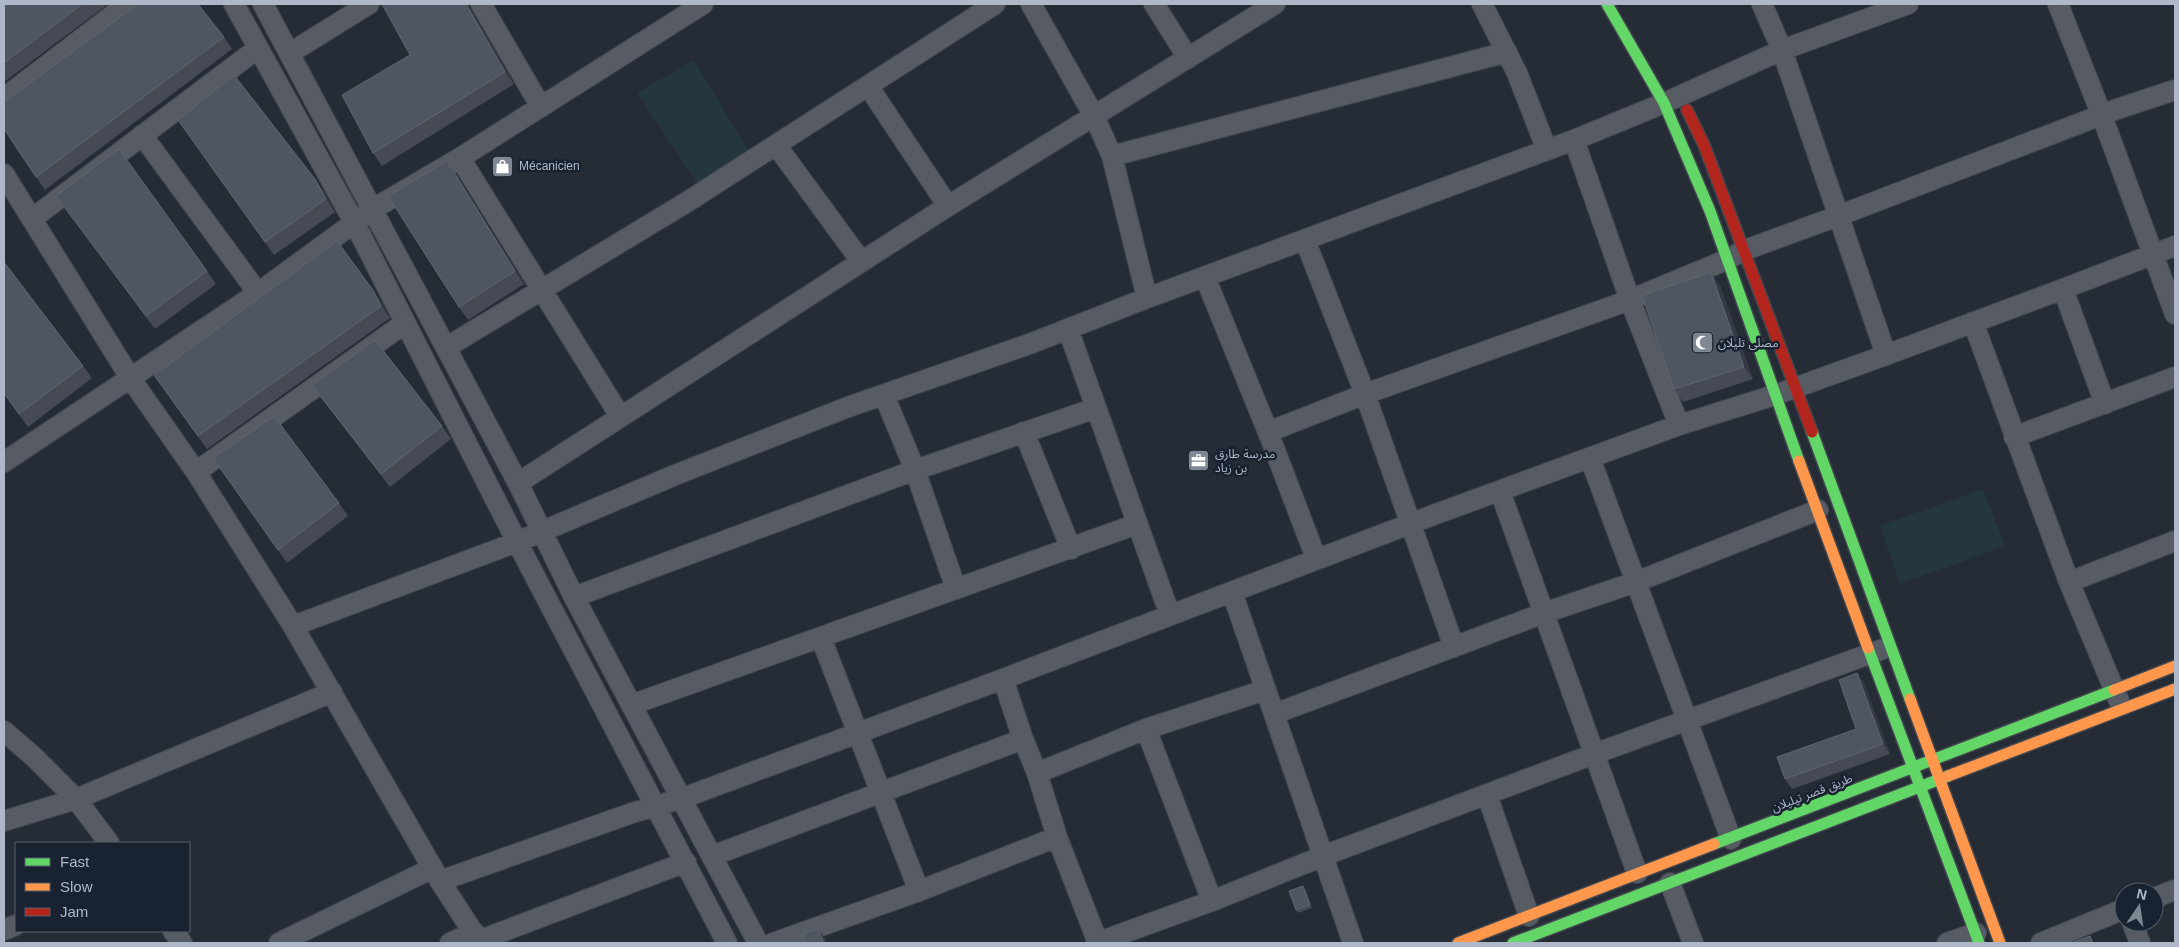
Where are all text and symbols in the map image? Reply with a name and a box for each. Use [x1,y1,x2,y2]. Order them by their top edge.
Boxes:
shop icon: Mécanicien [491,154,515,178]
place label: Mécanicien [519,159,580,173]
mosque icon: مصلى تليلان [1690,331,1714,355]
place label: مصلى تليلان [1718,336,1779,350]
place label: مدرسة طارق بن زياد [1215,447,1275,475]
office icon: مدرسة طارق بن زياد [1187,449,1211,473]
street label: طريق قصر تيليلان [1770,771,1855,816]
legend [15,842,190,932]
text: Fast [60,853,90,870]
text: Slow [60,878,93,895]
north arrow [2114,882,2164,932]
text: N [2135,885,2149,903]
text: Jam [60,903,88,920]

